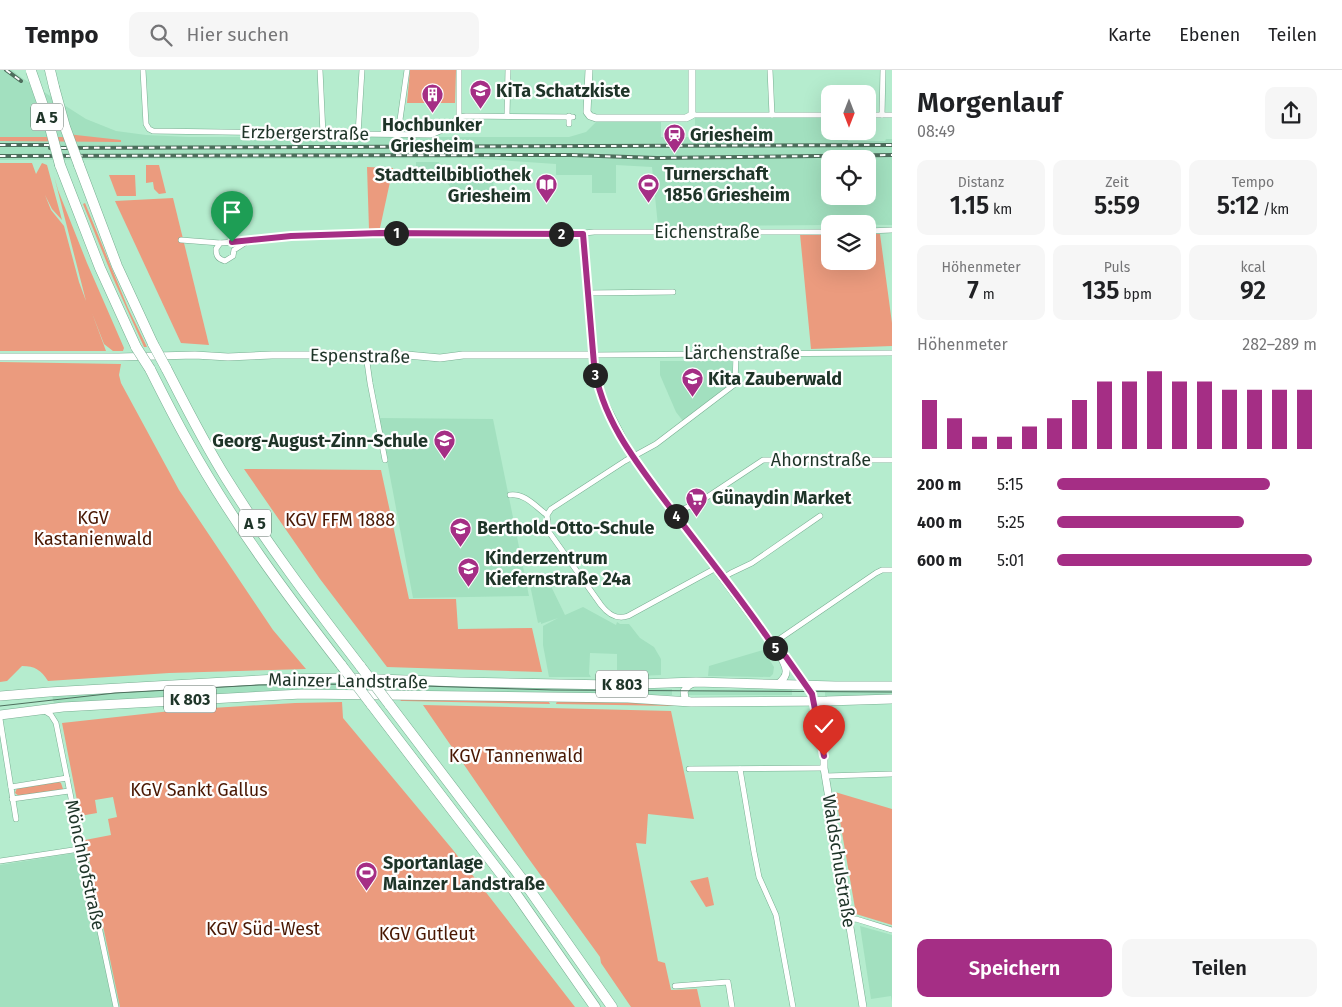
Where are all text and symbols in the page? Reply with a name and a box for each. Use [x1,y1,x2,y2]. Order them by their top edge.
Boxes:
search box [129,12,479,57]
text: Tempo [25,21,99,49]
icon: search [147,21,175,49]
text: Hier suchen [187,23,289,46]
text: Karte [1108,24,1151,46]
text: Ebenen [1179,24,1240,46]
text: Teilen [1268,24,1317,46]
school or university icon: KiTa Schatzkiste [468,79,492,110]
place label: KiTa Schatzkiste [496,80,630,102]
building icon: Hochbunker Griesheim [420,83,444,114]
north arrow [821,85,876,140]
map controls [821,85,876,270]
text: Morgenlauf [917,86,1062,119]
button: share [1265,87,1317,139]
road number: A 5 [31,104,63,131]
place label: Hochbunker Griesheim [382,114,483,157]
street label: Erzbergerstraße [241,121,369,145]
text: 08:49 [917,122,955,141]
station icon: Griesheim [662,123,686,154]
place label: Griesheim [690,124,773,146]
button: locate [821,150,876,205]
place label: Turnerschaft 1856 Griesheim [664,163,790,206]
place label: Stadtteilbibliothek Griesheim [375,164,532,207]
sports icon: Turnerschaft 1856 Griesheim [636,172,660,203]
library icon: Stadtteilbibliothek Griesheim [535,173,559,204]
text: Distanz [958,174,1004,191]
text: Zeit [1105,174,1129,191]
text: Tempo [1232,174,1274,191]
pin [211,191,253,242]
text: 1.15 [950,191,989,221]
text: 5:59 [1094,191,1140,221]
text: 5:12 [1217,191,1259,221]
icon: arrive [218,198,246,226]
text: km [989,201,1012,218]
text: /km [1259,201,1289,218]
button: layers [821,215,876,270]
pin: 1 [384,220,408,246]
street label: Eichenstraße [654,221,760,243]
pin: 2 [548,222,574,246]
text: 1 [393,225,400,242]
text: 2 [558,226,565,243]
text: Höhenmeter [941,259,1021,276]
text: Puls [1104,259,1130,276]
text: kcal [1240,259,1266,276]
text: 7 [967,276,979,306]
text: 135 [1082,276,1120,306]
text: 92 [1240,276,1266,306]
text: m [979,286,995,303]
text: bpm [1120,286,1152,303]
text: Höhenmeter [917,335,1008,354]
text: 282–289 m [1242,335,1317,354]
street label: Lärchenstraße [684,342,800,364]
street label: Espenstraße [310,344,410,368]
pin: 3 [582,362,608,388]
text: 3 [592,367,599,384]
school or university icon: Kita Zauberwald [680,367,704,398]
place label: Kita Zauberwald [708,368,842,390]
school or university icon: Georg-August-Zinn-Schule [432,429,456,460]
place label: Georg-August-Zinn-Schule [212,430,428,452]
street label: Ahornstraße [771,449,871,471]
text: 200 m [917,475,961,494]
text: 5:15 [997,475,1023,494]
supermarket icon: Günaydin Market [684,486,708,517]
place label: Günaydin Market [712,487,852,509]
pin: 4 [664,504,688,528]
park label: KGV Kastanienwald [34,507,152,550]
text: 4 [673,508,680,525]
road number: A 5 [239,509,271,536]
park label: KGV FFM 1888 [285,509,395,531]
text: 400 m [917,513,962,532]
text: 5:25 [997,513,1025,532]
school or university icon: Berthold-Otto-Schule [449,516,473,547]
place label: Berthold-Otto-Schule [477,517,655,539]
place label: Kinderzentrum Kiefernstraße 24a [485,547,631,590]
text: 600 m [917,551,962,570]
text: 5:01 [997,551,1024,570]
school or university icon: Kinderzentrum Kiefernstraße 24a [457,556,481,587]
pin: 5 [762,636,788,660]
text: 5 [772,640,779,657]
street label: Mainzer Landstraße [268,669,428,693]
road number: K 803 [596,670,648,698]
road number: K 803 [164,686,216,712]
pin [803,705,845,756]
icon: check [810,712,838,740]
park label: KGV Tannenwald [449,745,583,767]
park label: KGV Sankt Gallus [130,779,268,801]
street label: Waldschulstraße [818,793,860,929]
street label: Mönchhofstraße [60,798,110,932]
place label: Sportanlage Mainzer Landstraße [383,852,545,895]
sports icon: Sportanlage Mainzer Landstraße [355,861,379,892]
park label: KGV Süd-West [206,918,321,940]
park label: KGV Gutleut [379,923,476,945]
button: Speichern [917,939,1112,997]
button: Teilen [1122,939,1317,997]

